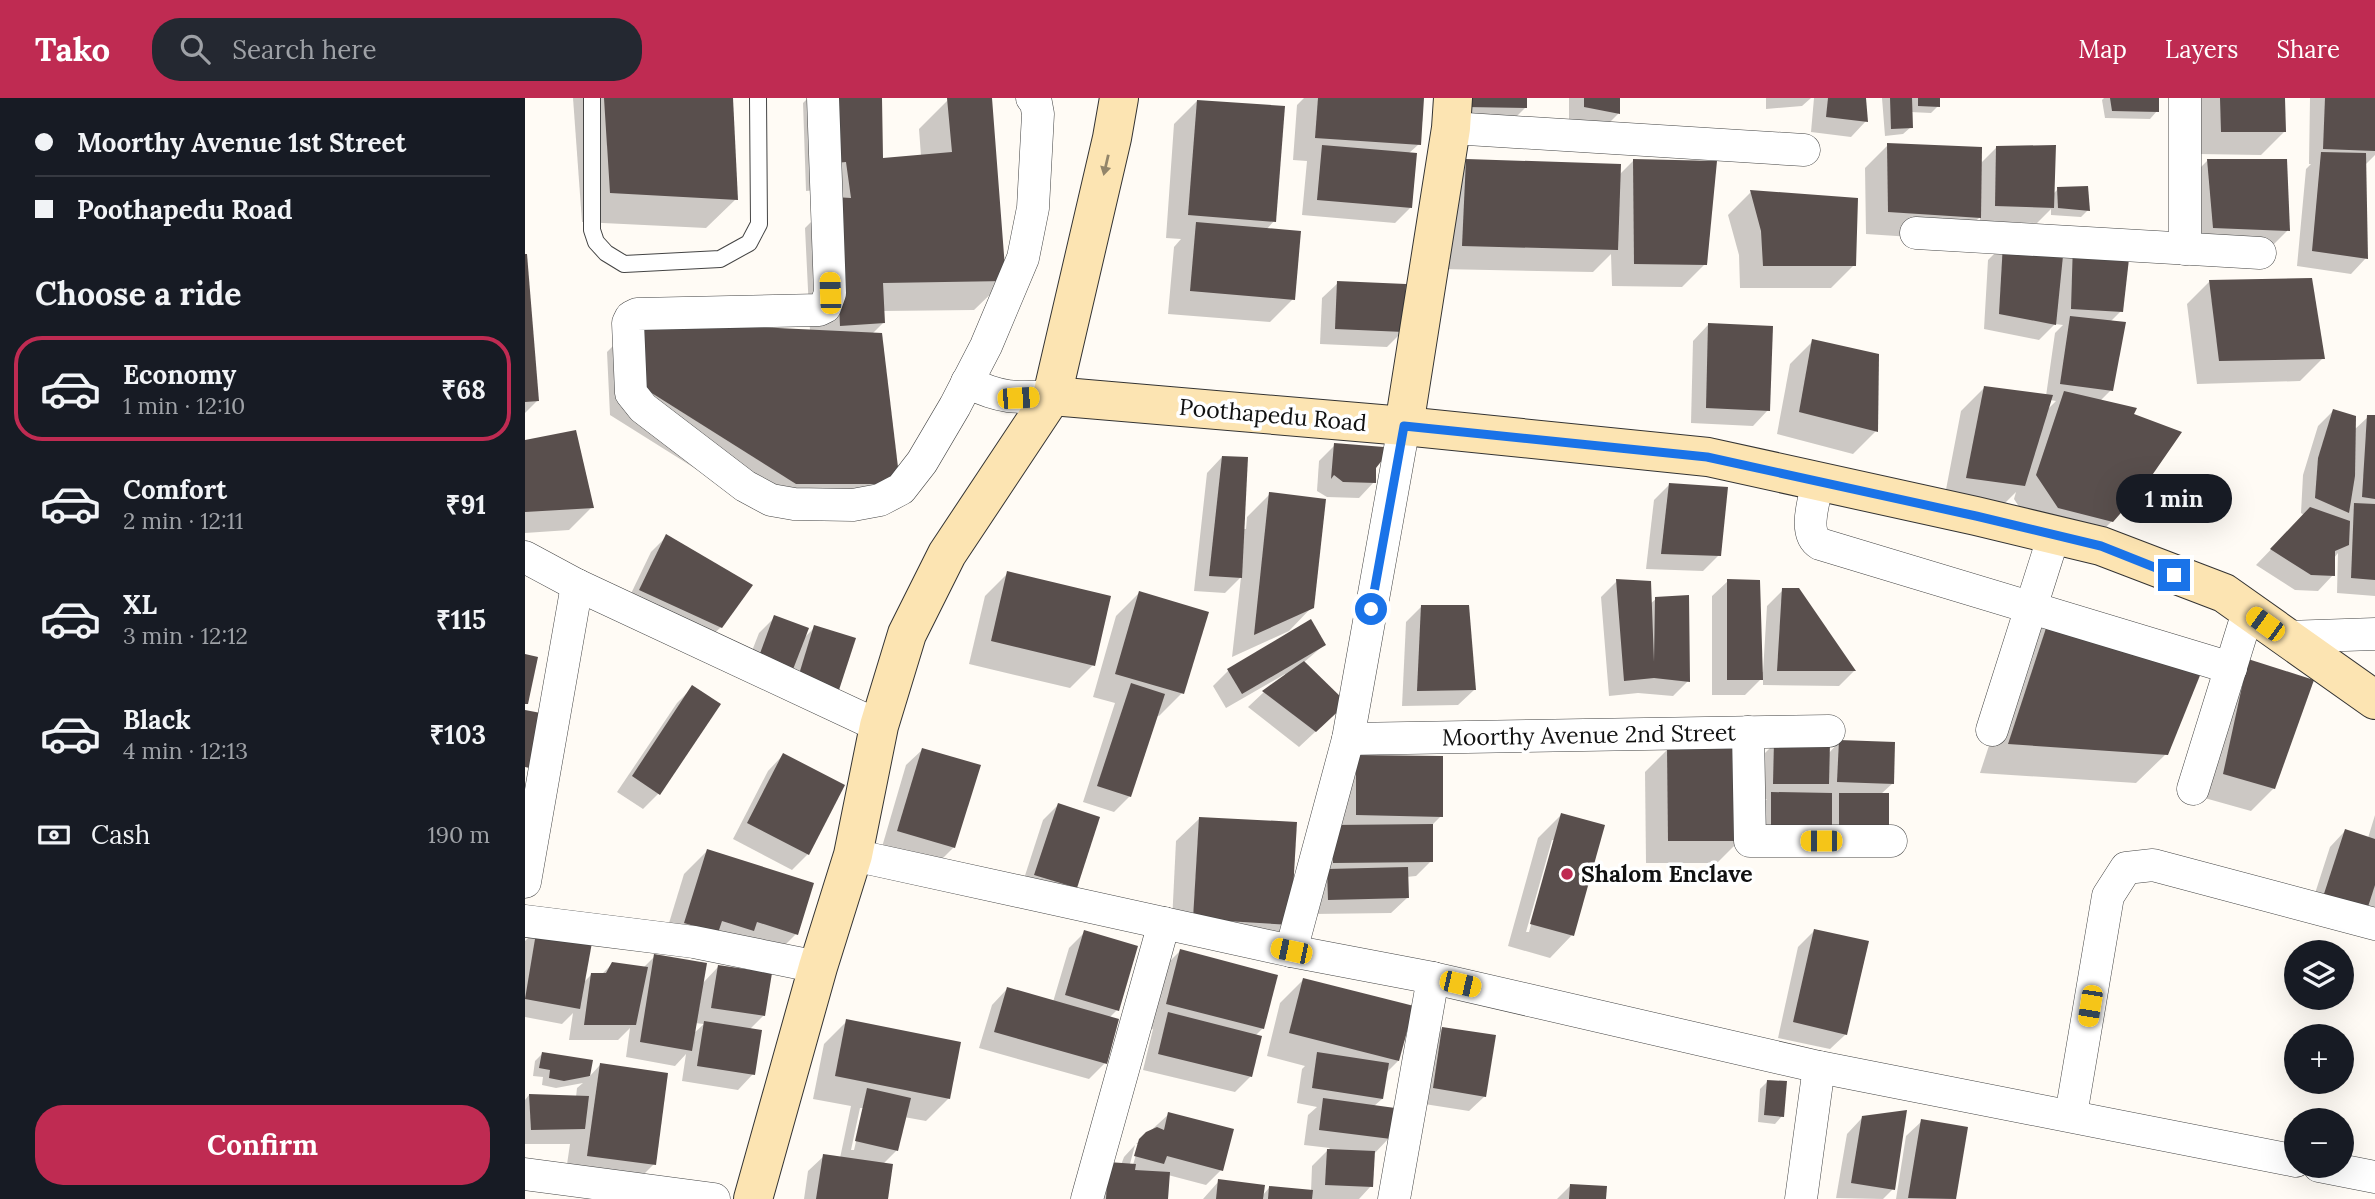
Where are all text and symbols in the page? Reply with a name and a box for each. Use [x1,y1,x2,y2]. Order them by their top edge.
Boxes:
search box [152,18,642,81]
text: Tako [35,28,110,70]
icon: search [176,30,214,68]
text: Search here [232,33,377,66]
text: Map [2078,34,2127,65]
text: Layers [2165,34,2238,65]
text: Share [2276,34,2340,65]
text: Moorthy Avenue 1st Street [77,126,406,159]
one-way arrow [1100,154,1111,176]
text: Poothapedu Road [77,193,292,226]
car [819,272,842,314]
text: Choose a ride [35,273,242,314]
icon: car [39,357,102,420]
text: Economy [123,358,236,391]
text: ₹68 [441,373,486,406]
car [997,386,1040,410]
text: 1 min · 12:10 [123,391,245,420]
street label: Poothapedu Road [1178,392,1368,437]
icon: car [39,472,102,535]
text: Comfort [123,473,227,506]
callout: 1 min [2116,474,2232,522]
text: 1 min [2145,484,2203,513]
text: ₹91 [446,488,486,521]
text: 2 min · 12:11 [123,506,243,535]
route end [2158,559,2190,591]
icon: car [39,587,102,650]
text: XL [123,588,157,621]
route start [1355,593,1387,625]
text: ₹115 [436,603,486,636]
car [2242,603,2289,645]
text: 3 min · 12:12 [123,621,248,650]
icon: car [39,702,102,765]
text: Black [123,703,191,736]
street label: Moorthy Avenue 2nd Street [1442,717,1736,752]
text: ₹103 [429,718,486,751]
text: 4 min · 12:13 [123,736,248,765]
icon: cash [35,816,73,854]
text: Cash [91,818,150,851]
text: 190 m [427,820,490,849]
car [1801,831,1843,852]
place label: Shalom Enclave [1581,859,1753,888]
marker: Shalom Enclave [1559,866,1575,882]
car [1269,936,1314,966]
map controls [2284,940,2354,1178]
button: layers [2284,940,2354,1010]
car [1438,969,1483,999]
car [2077,984,2104,1028]
button: + [2284,1024,2354,1094]
button: Confirm [35,1105,490,1185]
button: − [2284,1108,2354,1178]

